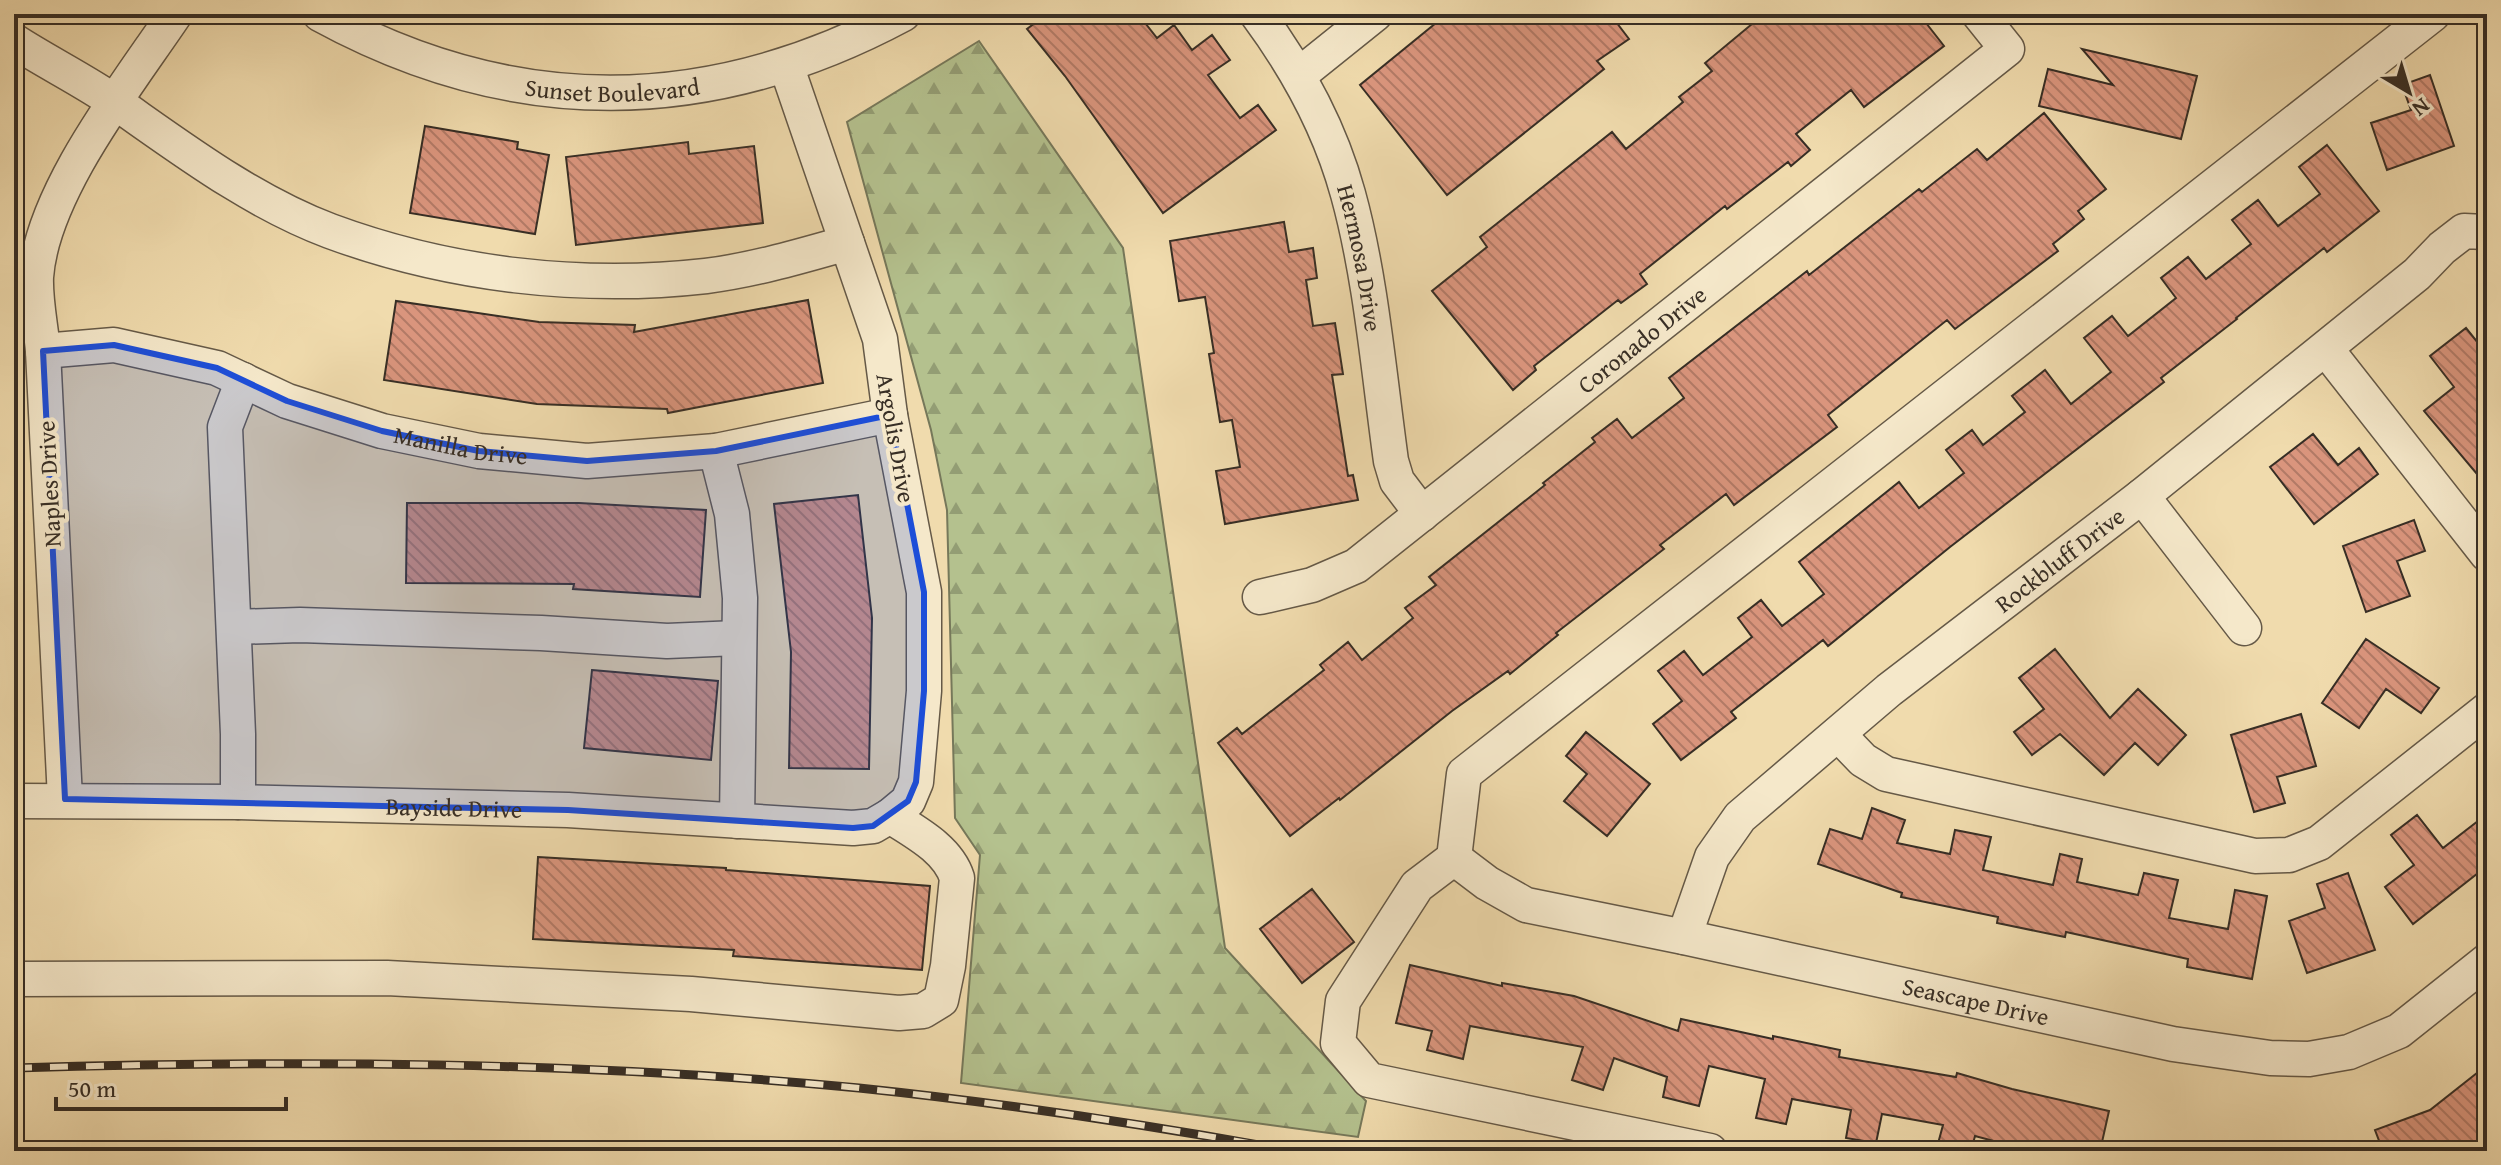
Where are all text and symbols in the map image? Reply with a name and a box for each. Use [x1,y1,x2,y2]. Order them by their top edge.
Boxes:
north arrow [2369,52,2449,132]
street label: Sunset Boulevard [523,68,702,110]
text: N [2405,91,2437,125]
street label: Hermosa Drive [1329,180,1392,333]
street label: Coronado Drive [1570,277,1714,401]
street label: Argolis Drive [867,371,925,505]
street label: Manilla Drive [391,416,529,473]
street label: Naples Drive [28,420,70,548]
street label: Rockbluff Drive [1987,498,2132,621]
street label: Bayside Drive [385,788,523,826]
street label: Seascape Drive [1899,968,2052,1034]
scale bar [56,1061,286,1111]
text: 50 m [68,1071,116,1106]

